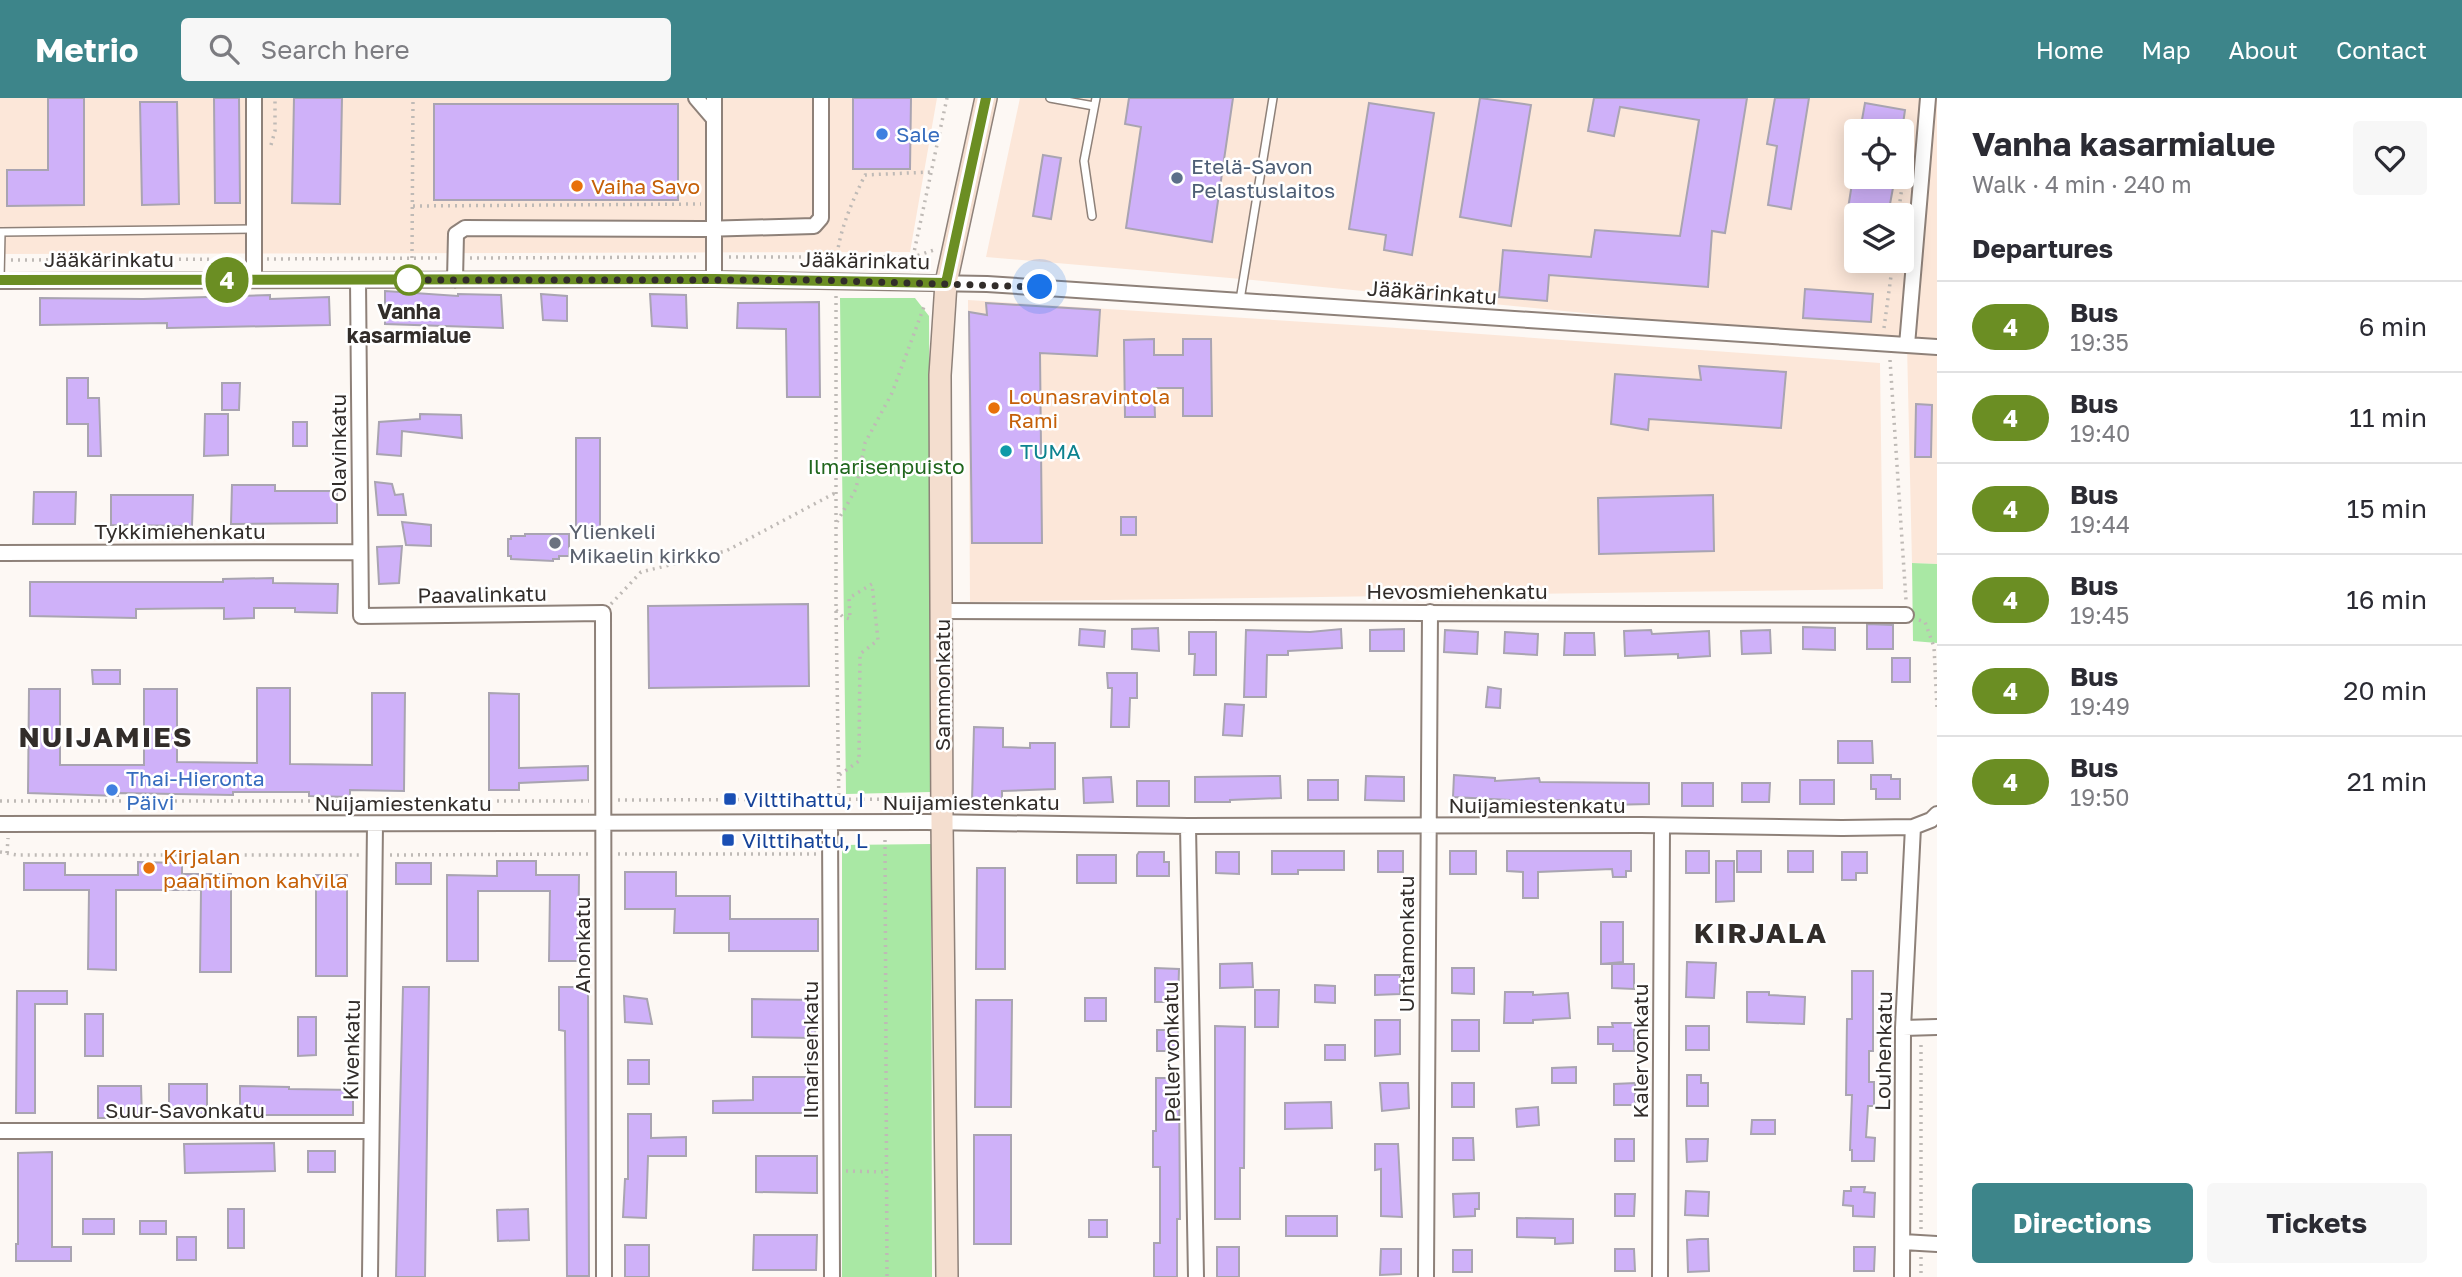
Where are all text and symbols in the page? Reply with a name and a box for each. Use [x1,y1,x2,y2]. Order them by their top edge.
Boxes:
search box [181,18,671,81]
text: Metrio [35,30,139,69]
icon: search [205,30,243,68]
text: Search here [261,34,410,65]
text: Home [2036,35,2104,64]
text: Map [2142,35,2191,64]
text: About [2229,35,2298,64]
text: Contact [2336,35,2427,64]
map controls [1844,119,1914,273]
button: locate [1844,119,1914,189]
place label: Sale [896,121,940,147]
button: heart [2353,121,2427,195]
text: Vanha kasarmialue [1972,124,2275,163]
marker: Sale [874,126,890,142]
place label: Etelä-Savon Pelastuslaitos [1191,153,1335,203]
marker: Etelä-Savon Pelastuslaitos [1169,170,1185,186]
text: Walk · 4 min · 240 m [1972,170,2192,198]
place label: Vaiha Savo [591,173,700,199]
marker: Vaiha Savo [569,178,585,194]
button: layers [1844,203,1914,273]
text: Departures [1972,233,2113,264]
street label: Jääkärinkatu [44,246,174,272]
street label: Jääkärinkatu [800,246,930,274]
line badge: 4 [204,257,250,303]
text: 4 [220,265,235,294]
marker: Vanha kasarmialue [394,265,424,295]
your location [1022,269,1057,304]
street label: Jääkärinkatu [1366,274,1498,310]
text: Bus [2070,297,2118,328]
place label: Vanha kasarmialue [347,298,471,348]
text: 6 min [2359,311,2427,342]
text: 4 [2003,312,2018,341]
text: 19:35 [2070,328,2129,356]
place label: Lounasravintola Rami [1008,383,1170,433]
text: Bus [2070,388,2118,419]
street label: Olavinkatu [325,394,351,502]
marker: Lounasravintola Rami [986,400,1002,416]
text: 11 min [2349,402,2427,433]
text: 4 [2003,403,2018,432]
text: 19:40 [2070,419,2130,447]
place label: TUMA [1020,438,1080,464]
marker: TUMA [998,443,1014,459]
park label: Ilmarisenpuisto [807,453,965,479]
text: Bus [2070,479,2118,510]
text: 15 min [2347,493,2427,524]
text: 4 [2003,494,2018,523]
text: 19:44 [2070,510,2130,538]
street label: Tykkimiehenkatu [94,518,266,544]
place label: Ylienkeli Mikaelin kirkko [569,518,721,568]
marker: Ylienkeli Mikaelin kirkko [547,535,563,551]
text: Bus [2070,570,2118,601]
street label: Hevosmiehenkatu [1366,578,1548,604]
street label: Paavalinkatu [417,580,547,608]
text: 16 min [2346,584,2427,615]
text: 4 [2003,585,2018,614]
text: 19:45 [2070,601,2129,629]
street label: Sammonkatu [929,619,955,751]
text: Bus [2070,661,2118,692]
text: 20 min [2343,675,2427,706]
text: 4 [2003,676,2018,705]
text: 19:49 [2070,692,2130,720]
district label: NUIJAMIES [18,720,194,753]
text: Bus [2070,752,2118,783]
place label: Thai-Hieronta Päivi [126,765,265,815]
text: 21 min [2347,766,2427,797]
text: 4 [2003,767,2018,796]
marker: Thai-Hieronta Päivi [104,782,120,798]
text: 19:50 [2070,783,2130,811]
place label: Vilttihattu, I [744,786,864,812]
street label: Nuijamiestenkatu [882,789,1060,815]
street label: Nuijamiestenkatu [314,790,492,816]
marker: Vilttihattu, I [722,791,738,807]
street label: Nuijamiestenkatu [1448,792,1626,818]
place label: Vilttihattu, L [742,827,868,853]
marker: Vilttihattu, L [720,832,736,848]
place label: Kirjalan paahtimon kahvila [163,843,348,893]
marker: Kirjalan paahtimon kahvila [141,860,157,876]
street label: Untamonkatu [1393,876,1419,1012]
street label: Ahonkatu [569,897,595,993]
district label: KIRJALA [1694,916,1828,949]
street label: Ilmarisenkatu [797,981,823,1119]
street label: Pellervonkatu [1157,981,1185,1123]
street label: Kalervonkatu [1627,984,1653,1118]
street label: Louhenkatu [1869,991,1897,1111]
street label: Kivenkatu [337,999,365,1101]
street label: Suur-Savonkatu [105,1097,265,1123]
button: Directions [1972,1183,2193,1263]
button: Tickets [2207,1183,2427,1263]

